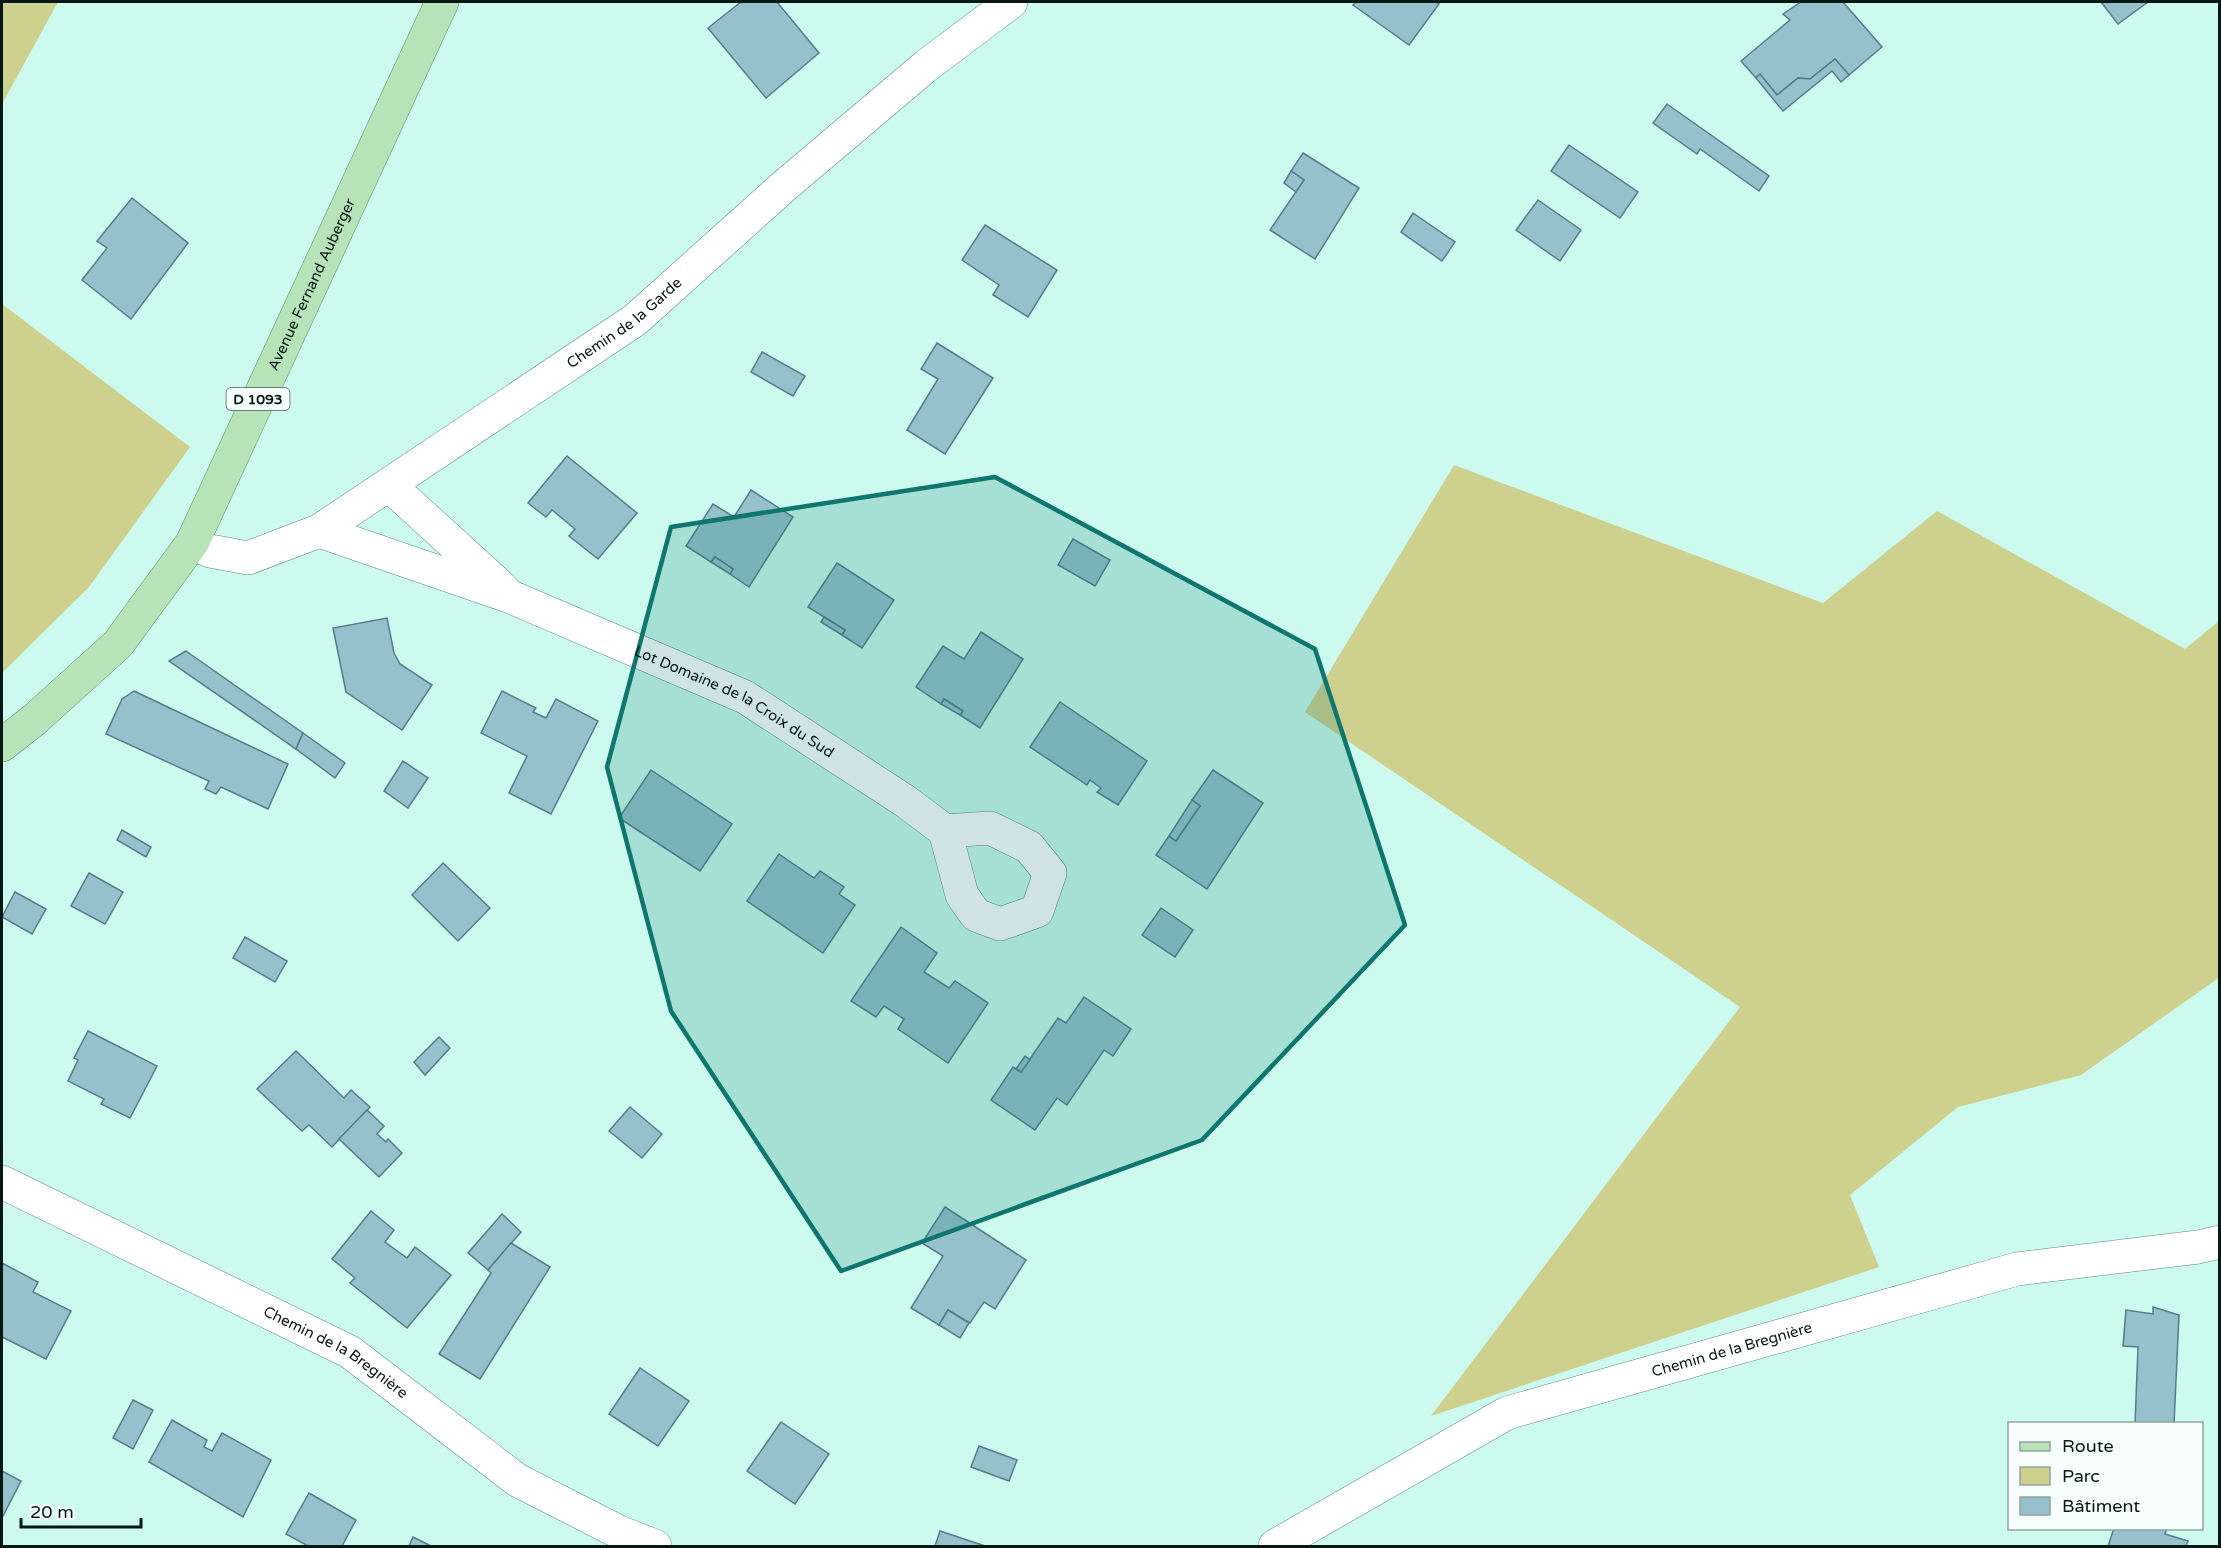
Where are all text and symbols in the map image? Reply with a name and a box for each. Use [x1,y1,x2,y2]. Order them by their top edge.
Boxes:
street label: Avenue Fernand Auberger [264,195,359,373]
street label: Chemin de la Garde [563,273,685,372]
road number: D 1093 [226,388,290,410]
street label: Lot Domaine de la Croix du Sud [632,642,837,761]
street label: Chemin de la Bregnière [260,1302,412,1402]
street label: Chemin de la Bregnière [1650,1318,1814,1381]
legend [2008,1422,2203,1530]
text: Route [2062,1435,2114,1457]
text: Parc [2062,1465,2100,1487]
scale bar [21,1491,141,1529]
text: Bâtiment [2062,1495,2140,1517]
text: 20 m [30,1501,74,1523]

